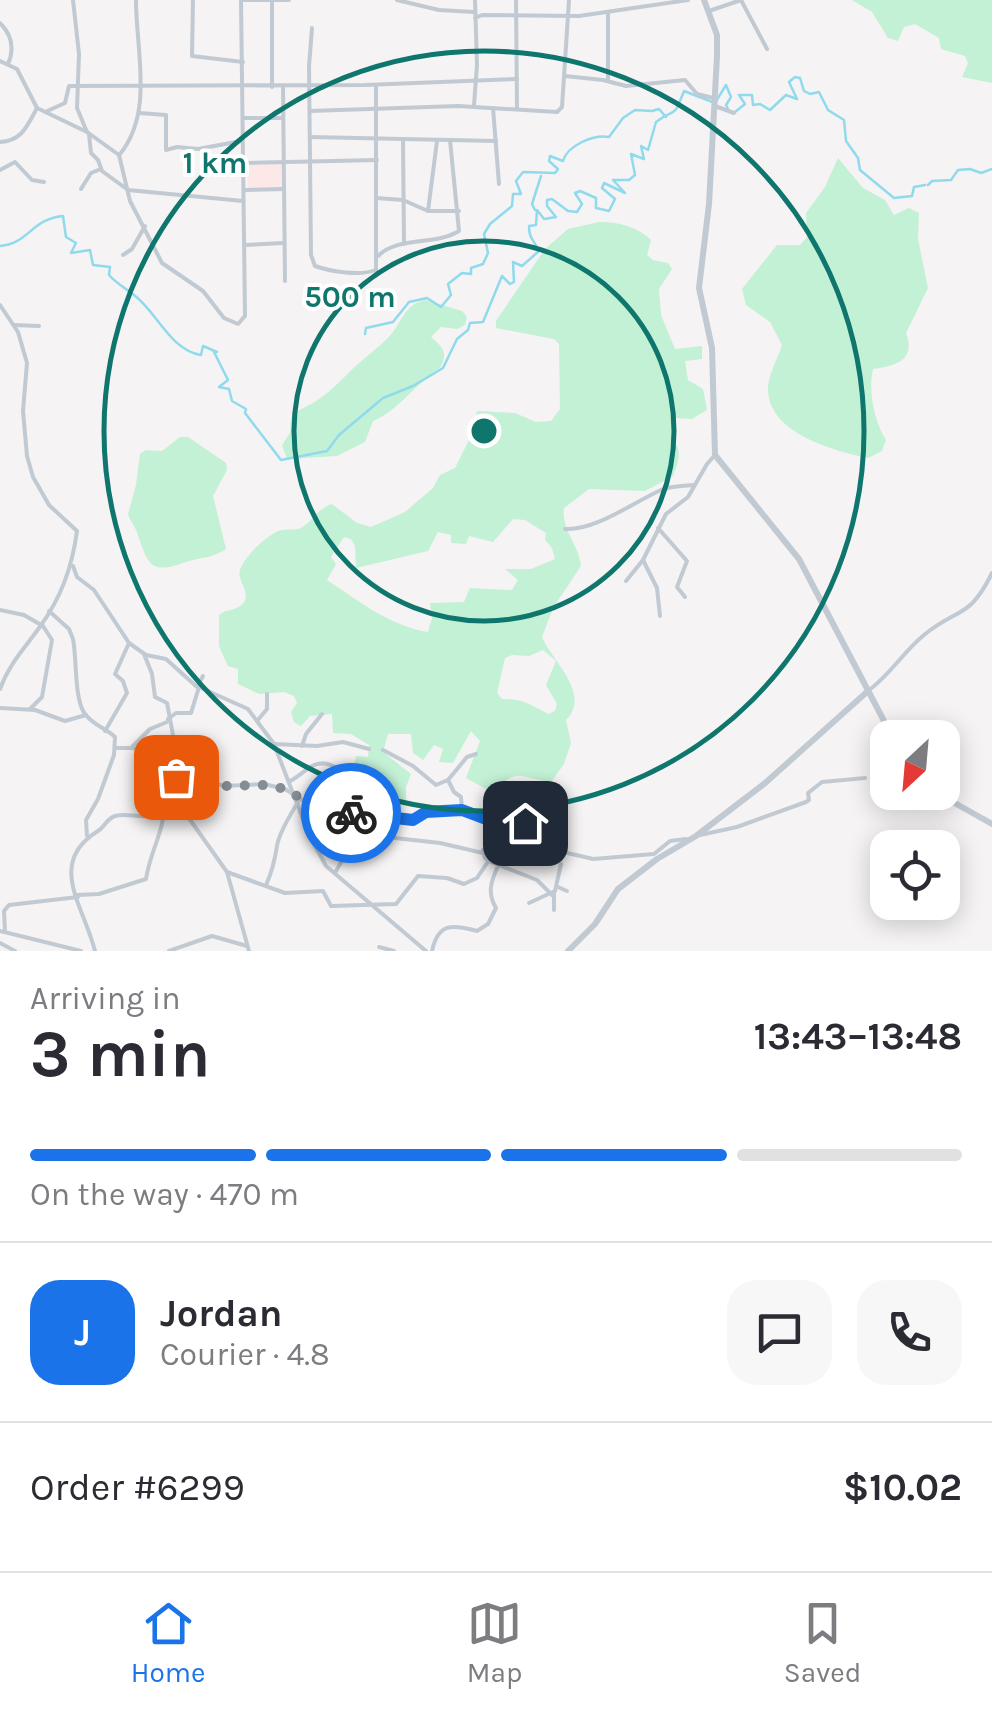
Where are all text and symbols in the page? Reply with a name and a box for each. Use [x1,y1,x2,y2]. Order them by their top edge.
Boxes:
text: 1 km [183,145,247,181]
text: 500 m [304,279,396,315]
centre of rings [466,413,502,449]
north arrow [870,720,960,810]
map controls [870,720,960,920]
pin [134,735,219,820]
icon: bag [149,750,204,805]
courier [301,763,401,863]
pin [483,781,568,866]
icon: bike [324,786,379,841]
icon: home [498,796,553,851]
button: locate [870,830,960,920]
text: Arriving in [30,980,181,1017]
text: 13:43–13:48 [754,1014,962,1059]
text: 3 min [30,1016,210,1092]
text: On the way · 470 m [30,1176,299,1213]
button: chat [727,1280,832,1385]
button: phone [857,1280,962,1385]
text: Jordan [160,1291,283,1336]
text: J [74,1310,91,1355]
text: Courier · 4.8 [160,1336,330,1373]
text: Order #6299 [30,1465,245,1510]
text: $10.02 [843,1465,962,1510]
tab: Home [131,1596,205,1689]
tab: Map [467,1596,522,1689]
tab: Saved [784,1596,861,1689]

